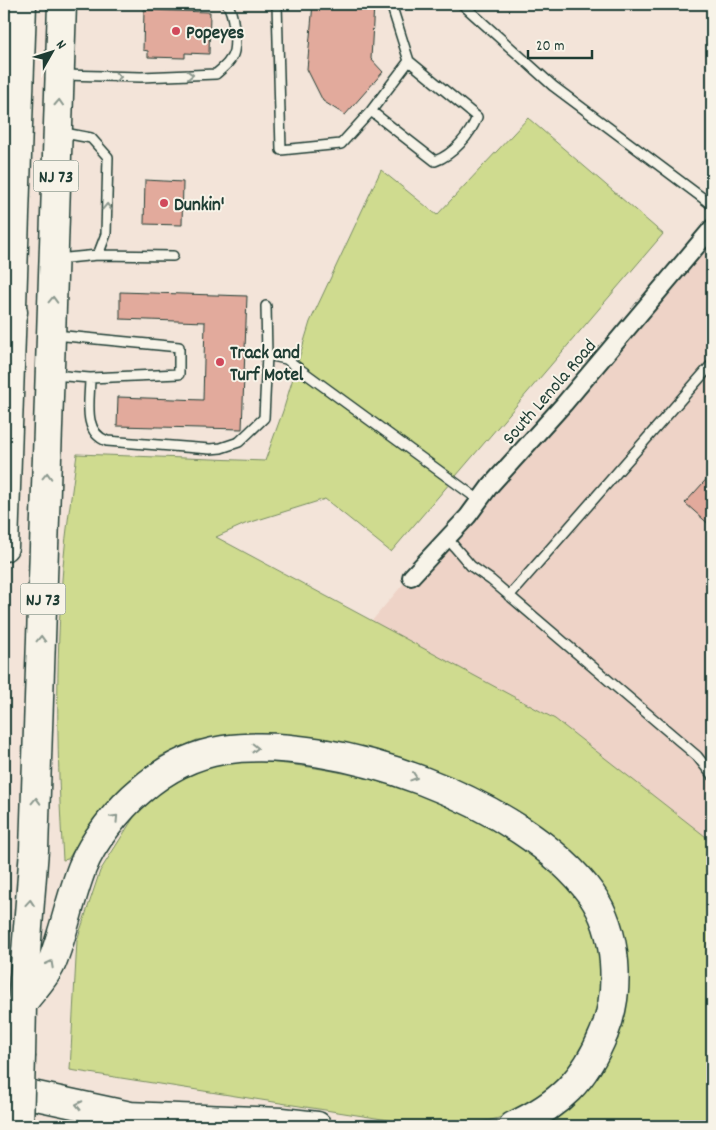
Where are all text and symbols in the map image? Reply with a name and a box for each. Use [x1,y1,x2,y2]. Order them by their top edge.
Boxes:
place label: Popeyes [186,21,244,48]
marker: Popeyes [170,25,182,37]
north arrow [28,28,78,78]
scale bar [528,28,592,60]
text: N [51,36,71,54]
text: 20 m [536,36,564,58]
one-way arrow [186,70,194,80]
one-way arrow [115,71,123,82]
one-way arrow [53,99,64,107]
road number: NJ 73 [34,160,78,192]
place label: Dunkin' [174,193,225,220]
marker: Dunkin' [158,197,170,209]
one-way arrow [102,203,112,211]
one-way arrow [47,296,58,304]
street label: South Lenola Road [497,335,604,452]
place label: Track and Turf Motel [230,341,304,390]
marker: Track and Turf Motel [214,356,226,368]
one-way arrow [42,472,52,480]
road number: NJ 73 [20,584,66,614]
one-way arrow [36,634,47,642]
one-way arrow [251,742,259,753]
one-way arrow [409,772,417,782]
one-way arrow [30,797,41,805]
one-way arrow [109,814,118,823]
one-way arrow [24,899,35,907]
one-way arrow [44,961,54,970]
one-way arrow [75,1101,84,1111]

